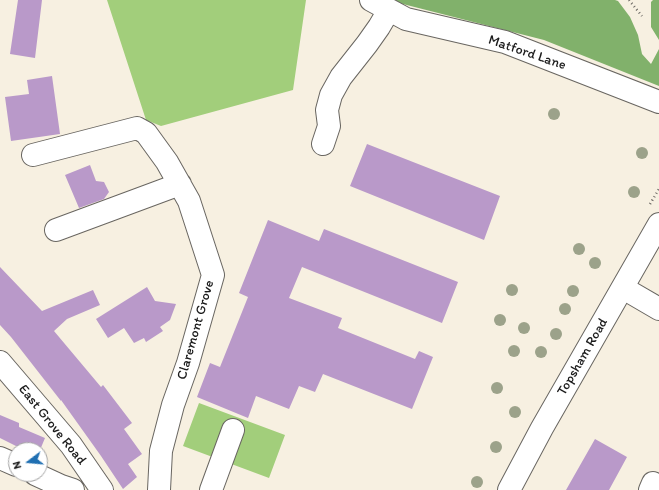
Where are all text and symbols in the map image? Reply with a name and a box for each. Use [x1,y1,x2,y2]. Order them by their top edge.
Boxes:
street label: Matford Lane [486,32,568,74]
street label: Claremont Grove [174,278,218,382]
street label: Topsham Road [554,315,612,399]
street label: East Grove Road [14,381,90,469]
north arrow [8,442,48,482]
text: N [10,460,24,471]

